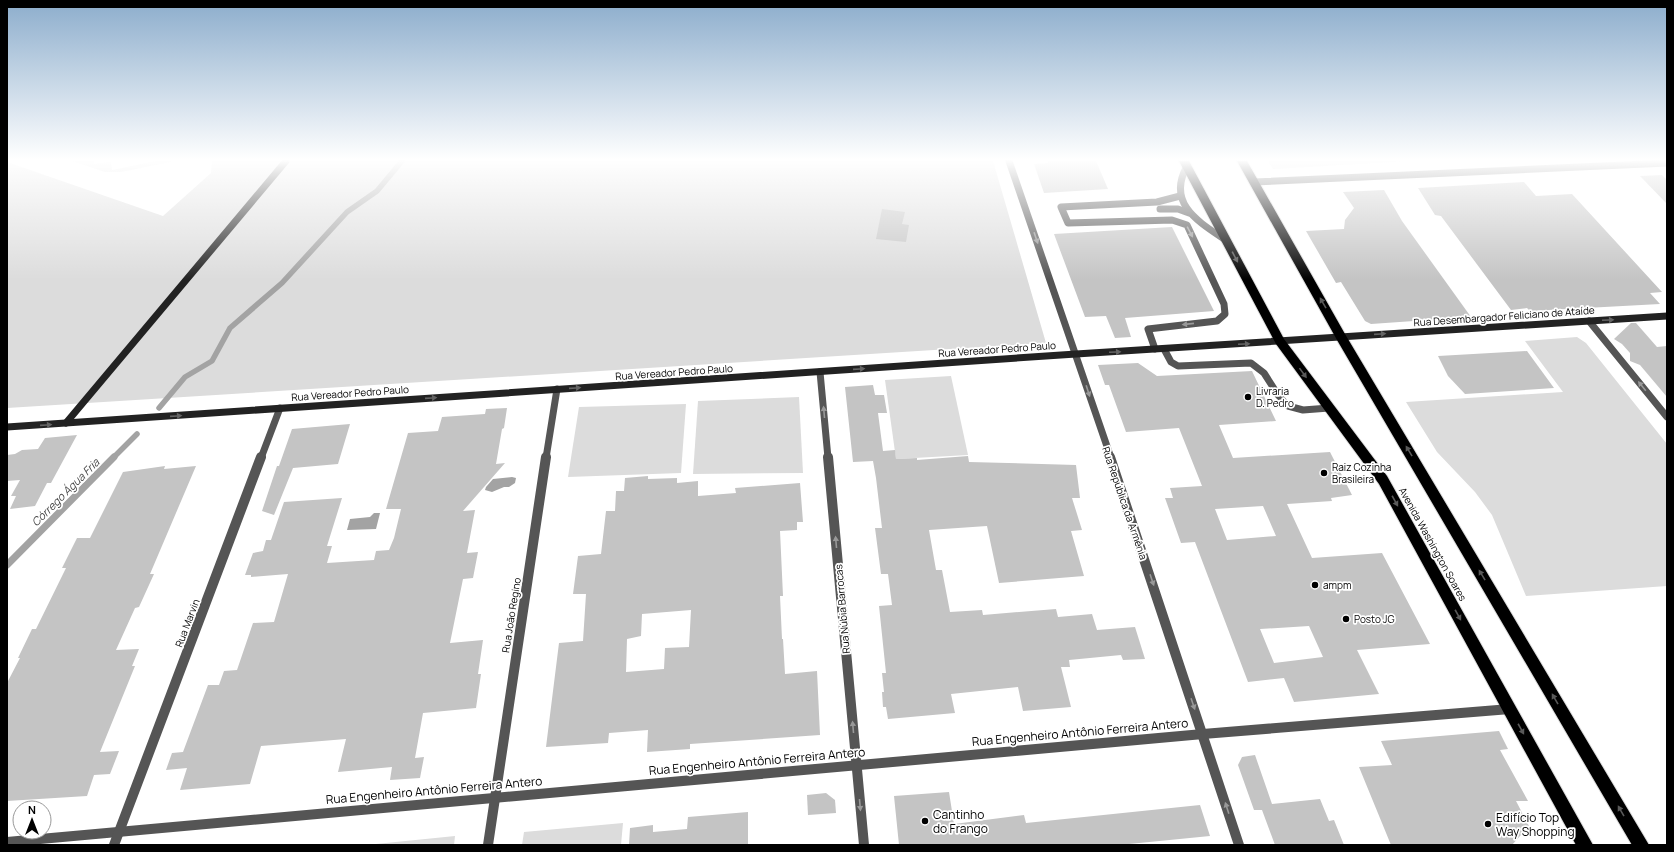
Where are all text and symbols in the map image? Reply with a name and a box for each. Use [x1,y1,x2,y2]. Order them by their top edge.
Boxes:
one-way arrow [1187,226,1194,237]
one-way arrow [1033,232,1039,244]
one-way arrow [1232,251,1239,263]
one-way arrow [1319,297,1326,309]
street label: Rua Desembargador Feliciano de Ataíde [1413,303,1595,329]
one-way arrow [1602,316,1614,323]
one-way arrow [1182,321,1194,327]
one-way arrow [1374,331,1386,338]
street label: Rua Vereador Pedro Paulo [938,338,1056,360]
one-way arrow [1238,340,1250,347]
one-way arrow [1109,348,1121,355]
street label: Rua Vereador Pedro Paulo [615,361,733,383]
one-way arrow [853,366,865,373]
one-way arrow [1299,367,1307,378]
one-way arrow [1638,381,1647,392]
street label: Rua Vereador Pedro Paulo [291,382,409,404]
place label: Livraria D. Pedro [1256,384,1294,410]
one-way arrow [569,385,582,391]
one-way arrow [1085,385,1091,397]
marker: Livraria D. Pedro [1243,392,1253,402]
one-way arrow [425,394,437,401]
one-way arrow [820,406,827,418]
one-way arrow [170,412,182,419]
one-way arrow [40,421,52,428]
street label: Rua República da Armênia [1099,445,1151,561]
one-way arrow [1405,445,1412,457]
water label: Córrego Água Fria [28,454,103,529]
place label: Raiz Cozinha Brasileira [1332,460,1391,486]
marker: Raiz Cozinha Brasileira [1319,468,1329,478]
street label: Avenida Washington Soares [1396,485,1470,603]
one-way arrow [1391,496,1398,507]
one-way arrow [832,536,839,548]
street label: Rua Núbia Barrocas [831,564,853,654]
one-way arrow [1478,570,1486,580]
one-way arrow [1149,575,1155,587]
street label: Rua João Regino [498,576,524,654]
place label: ampm [1323,578,1351,592]
marker: ampm [1310,580,1320,590]
street label: Rua Marvin [171,597,203,649]
one-way arrow [1454,609,1461,621]
place label: Posto JG [1354,612,1395,626]
marker: Posto JG [1341,614,1351,624]
one-way arrow [1552,693,1559,705]
one-way arrow [1190,698,1196,710]
street label: Rua Engenheiro Antônio Ferreira Antero [971,714,1189,750]
one-way arrow [850,721,857,733]
one-way arrow [1518,723,1524,735]
street label: Rua Engenheiro Antônio Ferreira Antero [648,743,866,779]
street label: Rua Engenheiro Antônio Ferreira Antero [325,772,543,808]
one-way arrow [857,798,863,811]
north arrow [12,800,52,840]
text: N [28,802,36,817]
one-way arrow [1224,802,1230,814]
place label: Cantinho do Frango [933,806,988,837]
one-way arrow [1617,806,1625,816]
place label: Edifício Top Way Shopping [1496,809,1575,840]
marker: Cantinho do Frango [920,816,930,826]
marker: Edifício Top Way Shopping [1483,819,1493,829]

